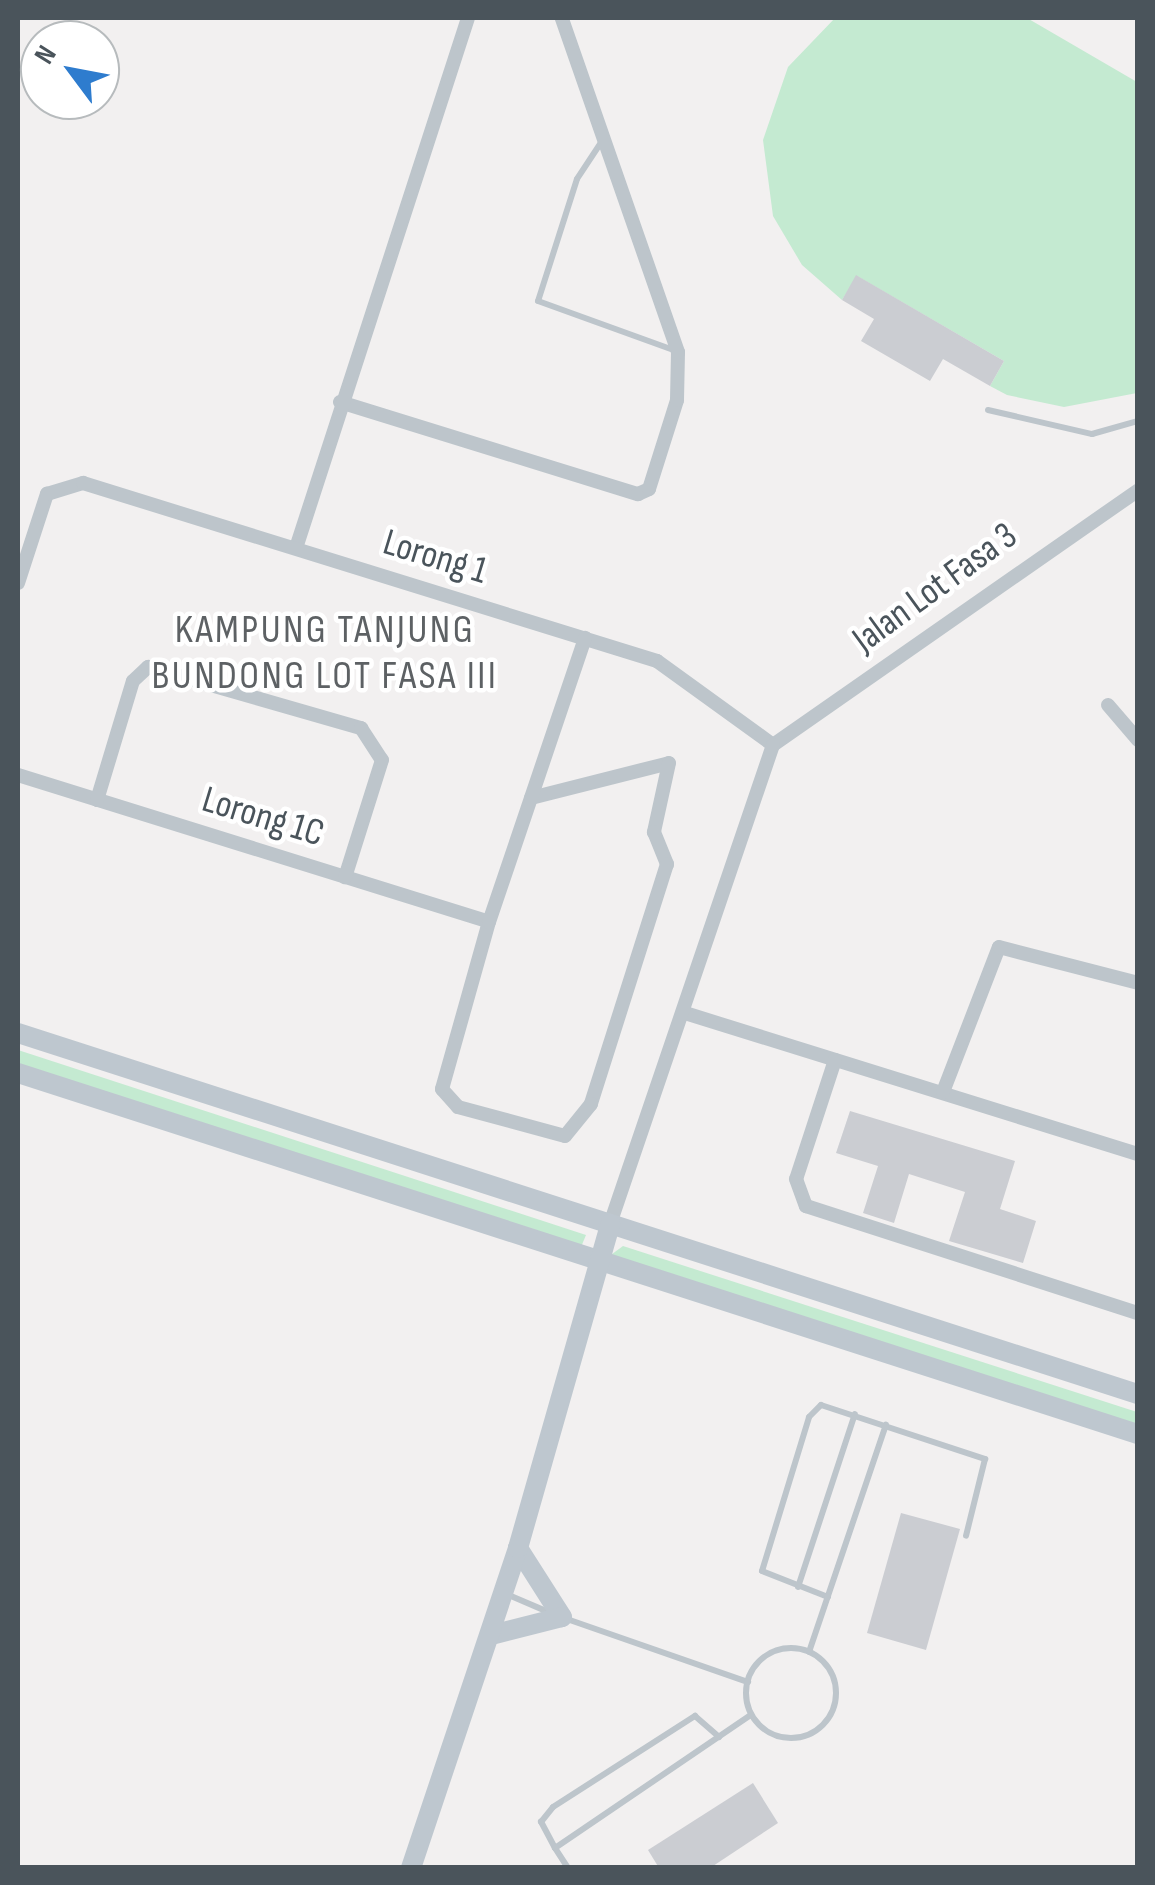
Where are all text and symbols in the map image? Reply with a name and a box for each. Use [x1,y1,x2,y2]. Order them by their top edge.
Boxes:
north arrow [20,20,120,120]
text: N [28,40,64,70]
street label: Jalan Lot Fasa 3 [844,513,1026,663]
street label: Lorong 1 [378,520,492,594]
district label: KAMPUNG TANJUNG BUNDONG LOT FASA III [152,606,498,700]
street label: Lorong 1C [197,777,329,857]

